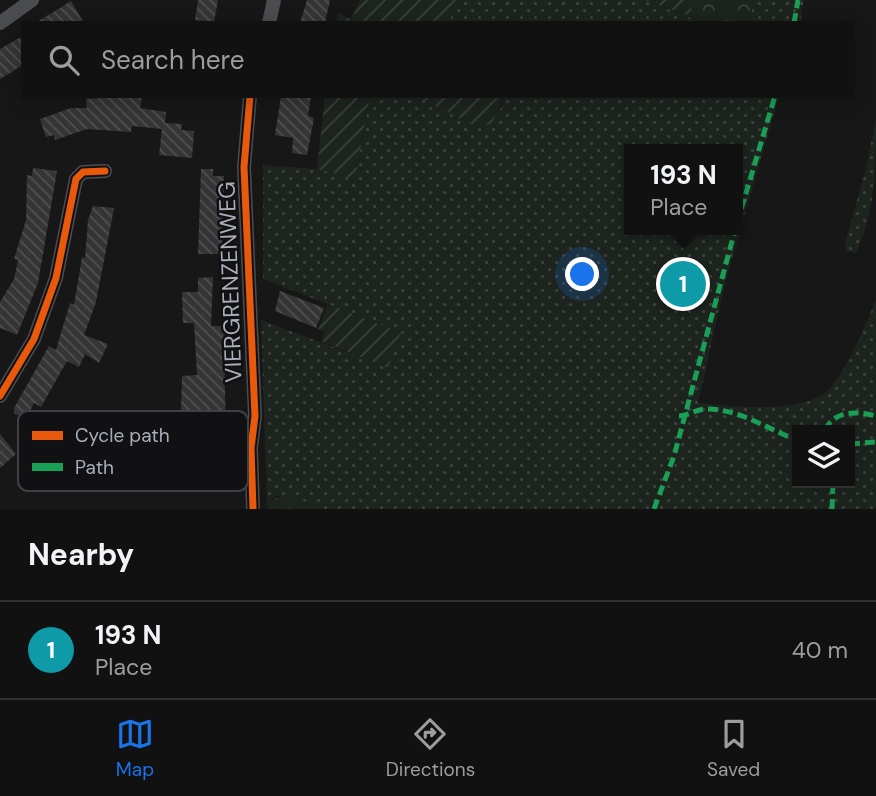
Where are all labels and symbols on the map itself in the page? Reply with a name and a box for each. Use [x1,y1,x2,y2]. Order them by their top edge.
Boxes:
street label: VIERGRENZENWEG [211,181,249,383]
your location [565,257,599,291]
pin: 1 [660,258,706,310]
legend [18,411,248,491]
text: Cycle path [75,423,170,448]
text: Path [75,455,114,480]

